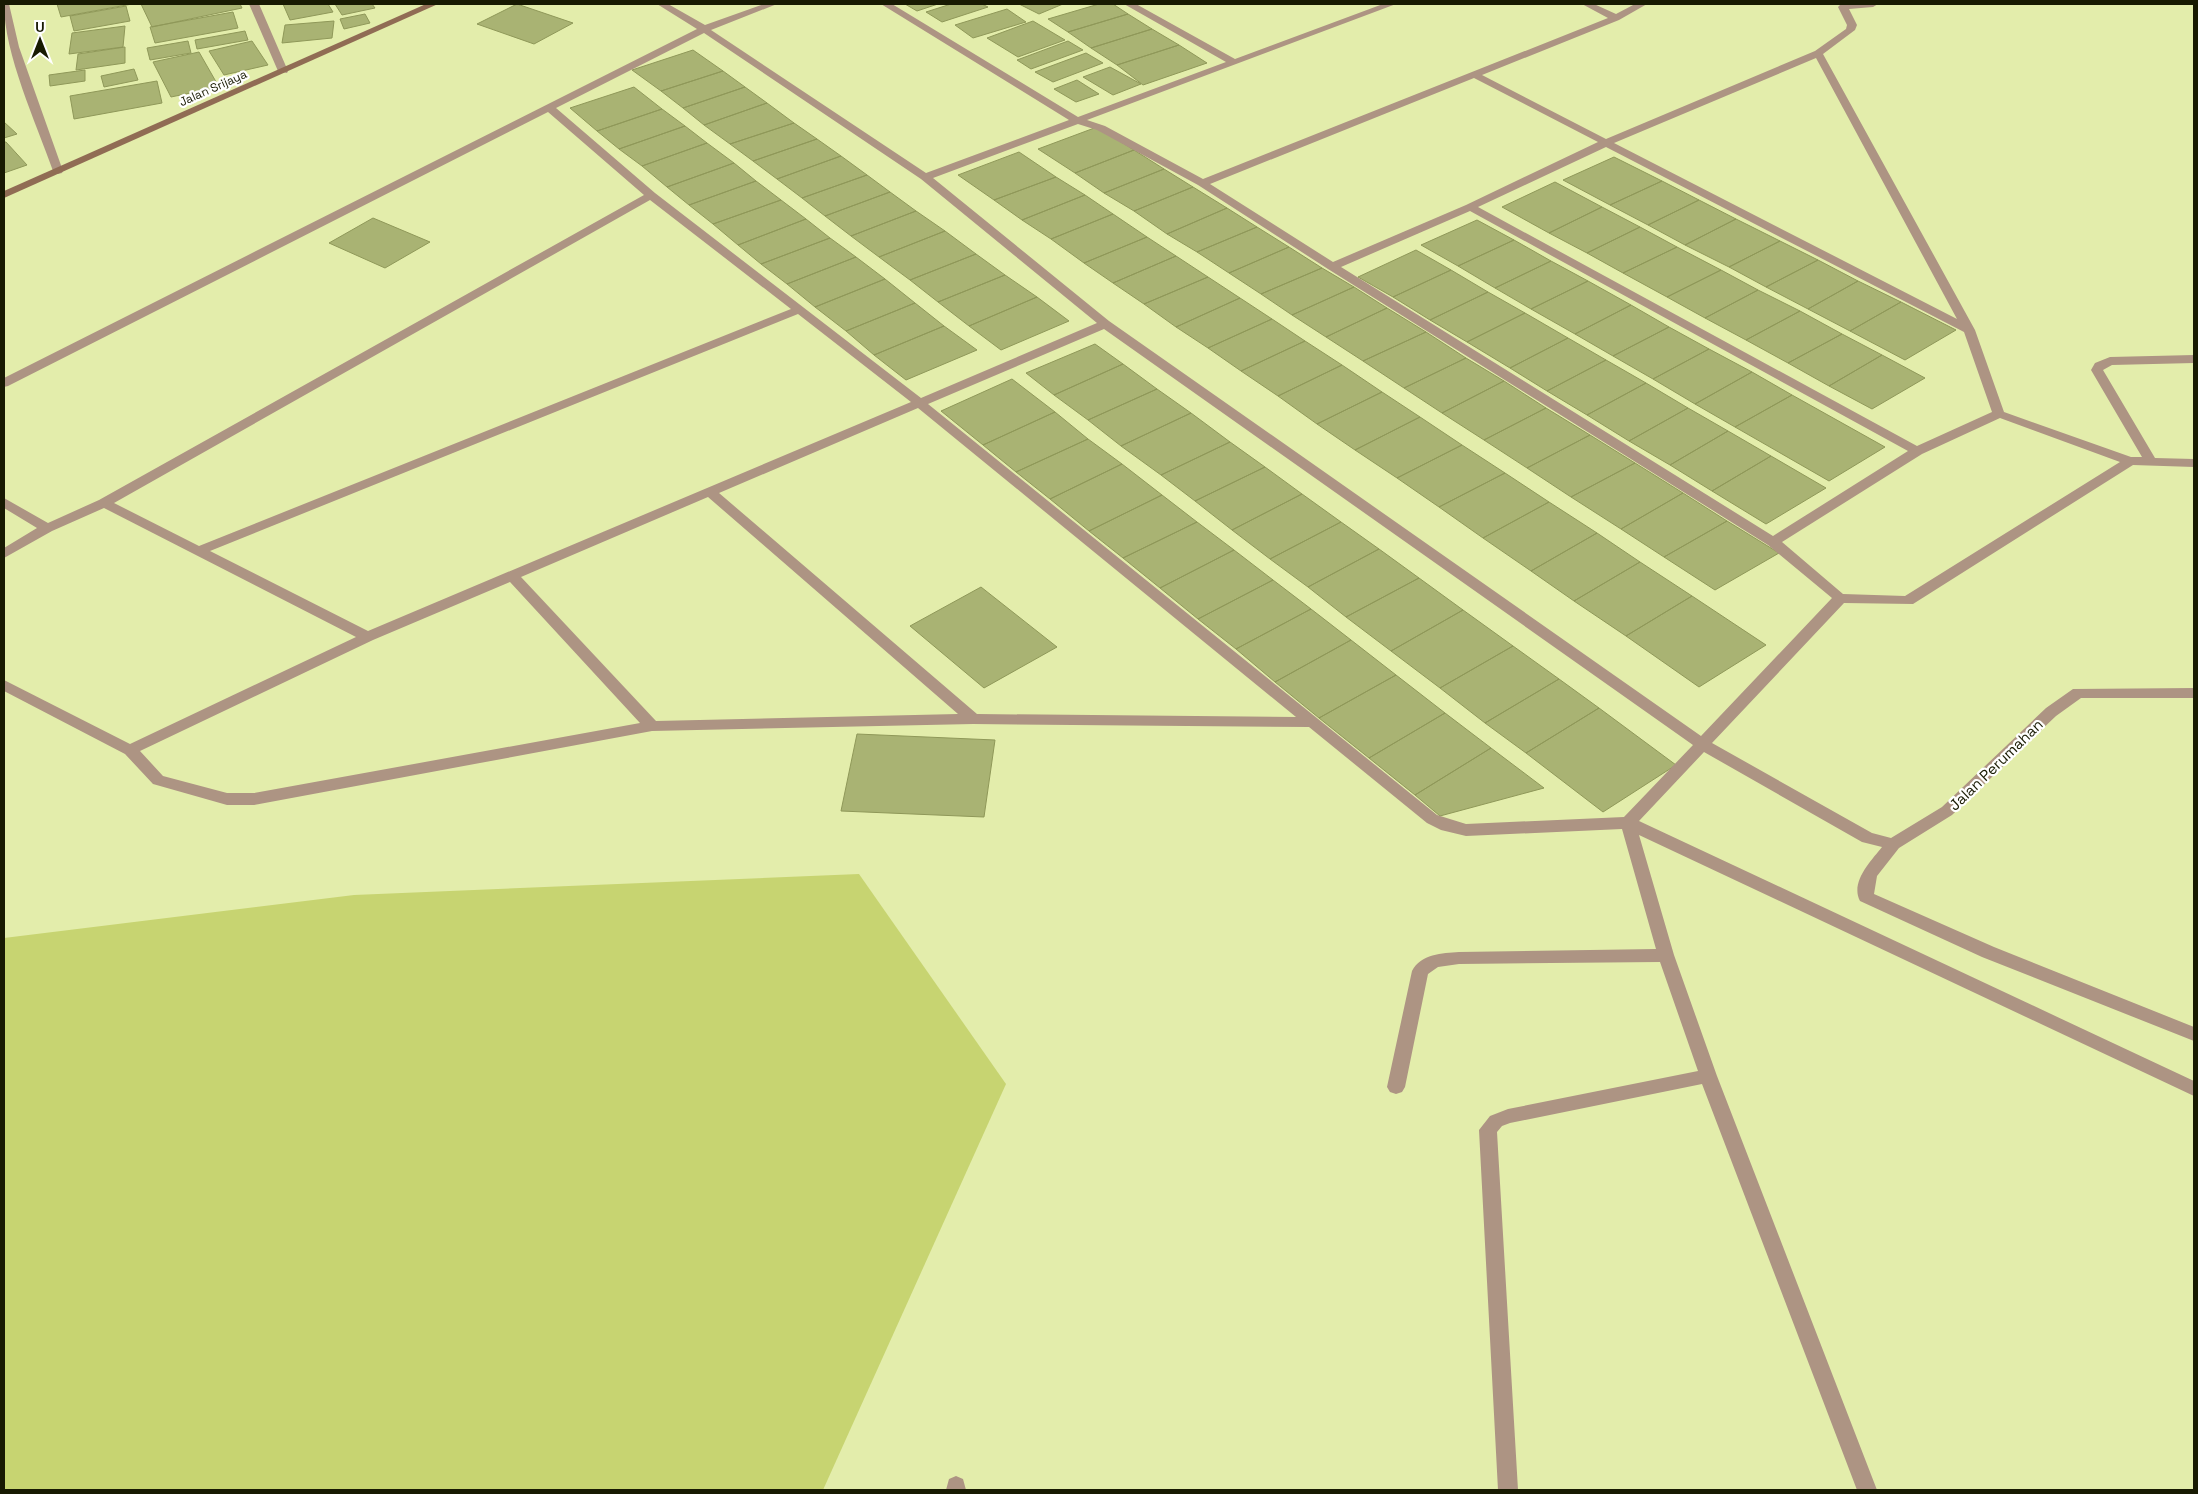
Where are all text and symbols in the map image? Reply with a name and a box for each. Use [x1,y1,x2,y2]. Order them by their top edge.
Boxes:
north arrow [15,15,65,65]
text: U [35,18,45,36]
street label: Jalan Srijaya [177,66,250,110]
street label: Jalan Perumahan [1945,715,2047,814]

